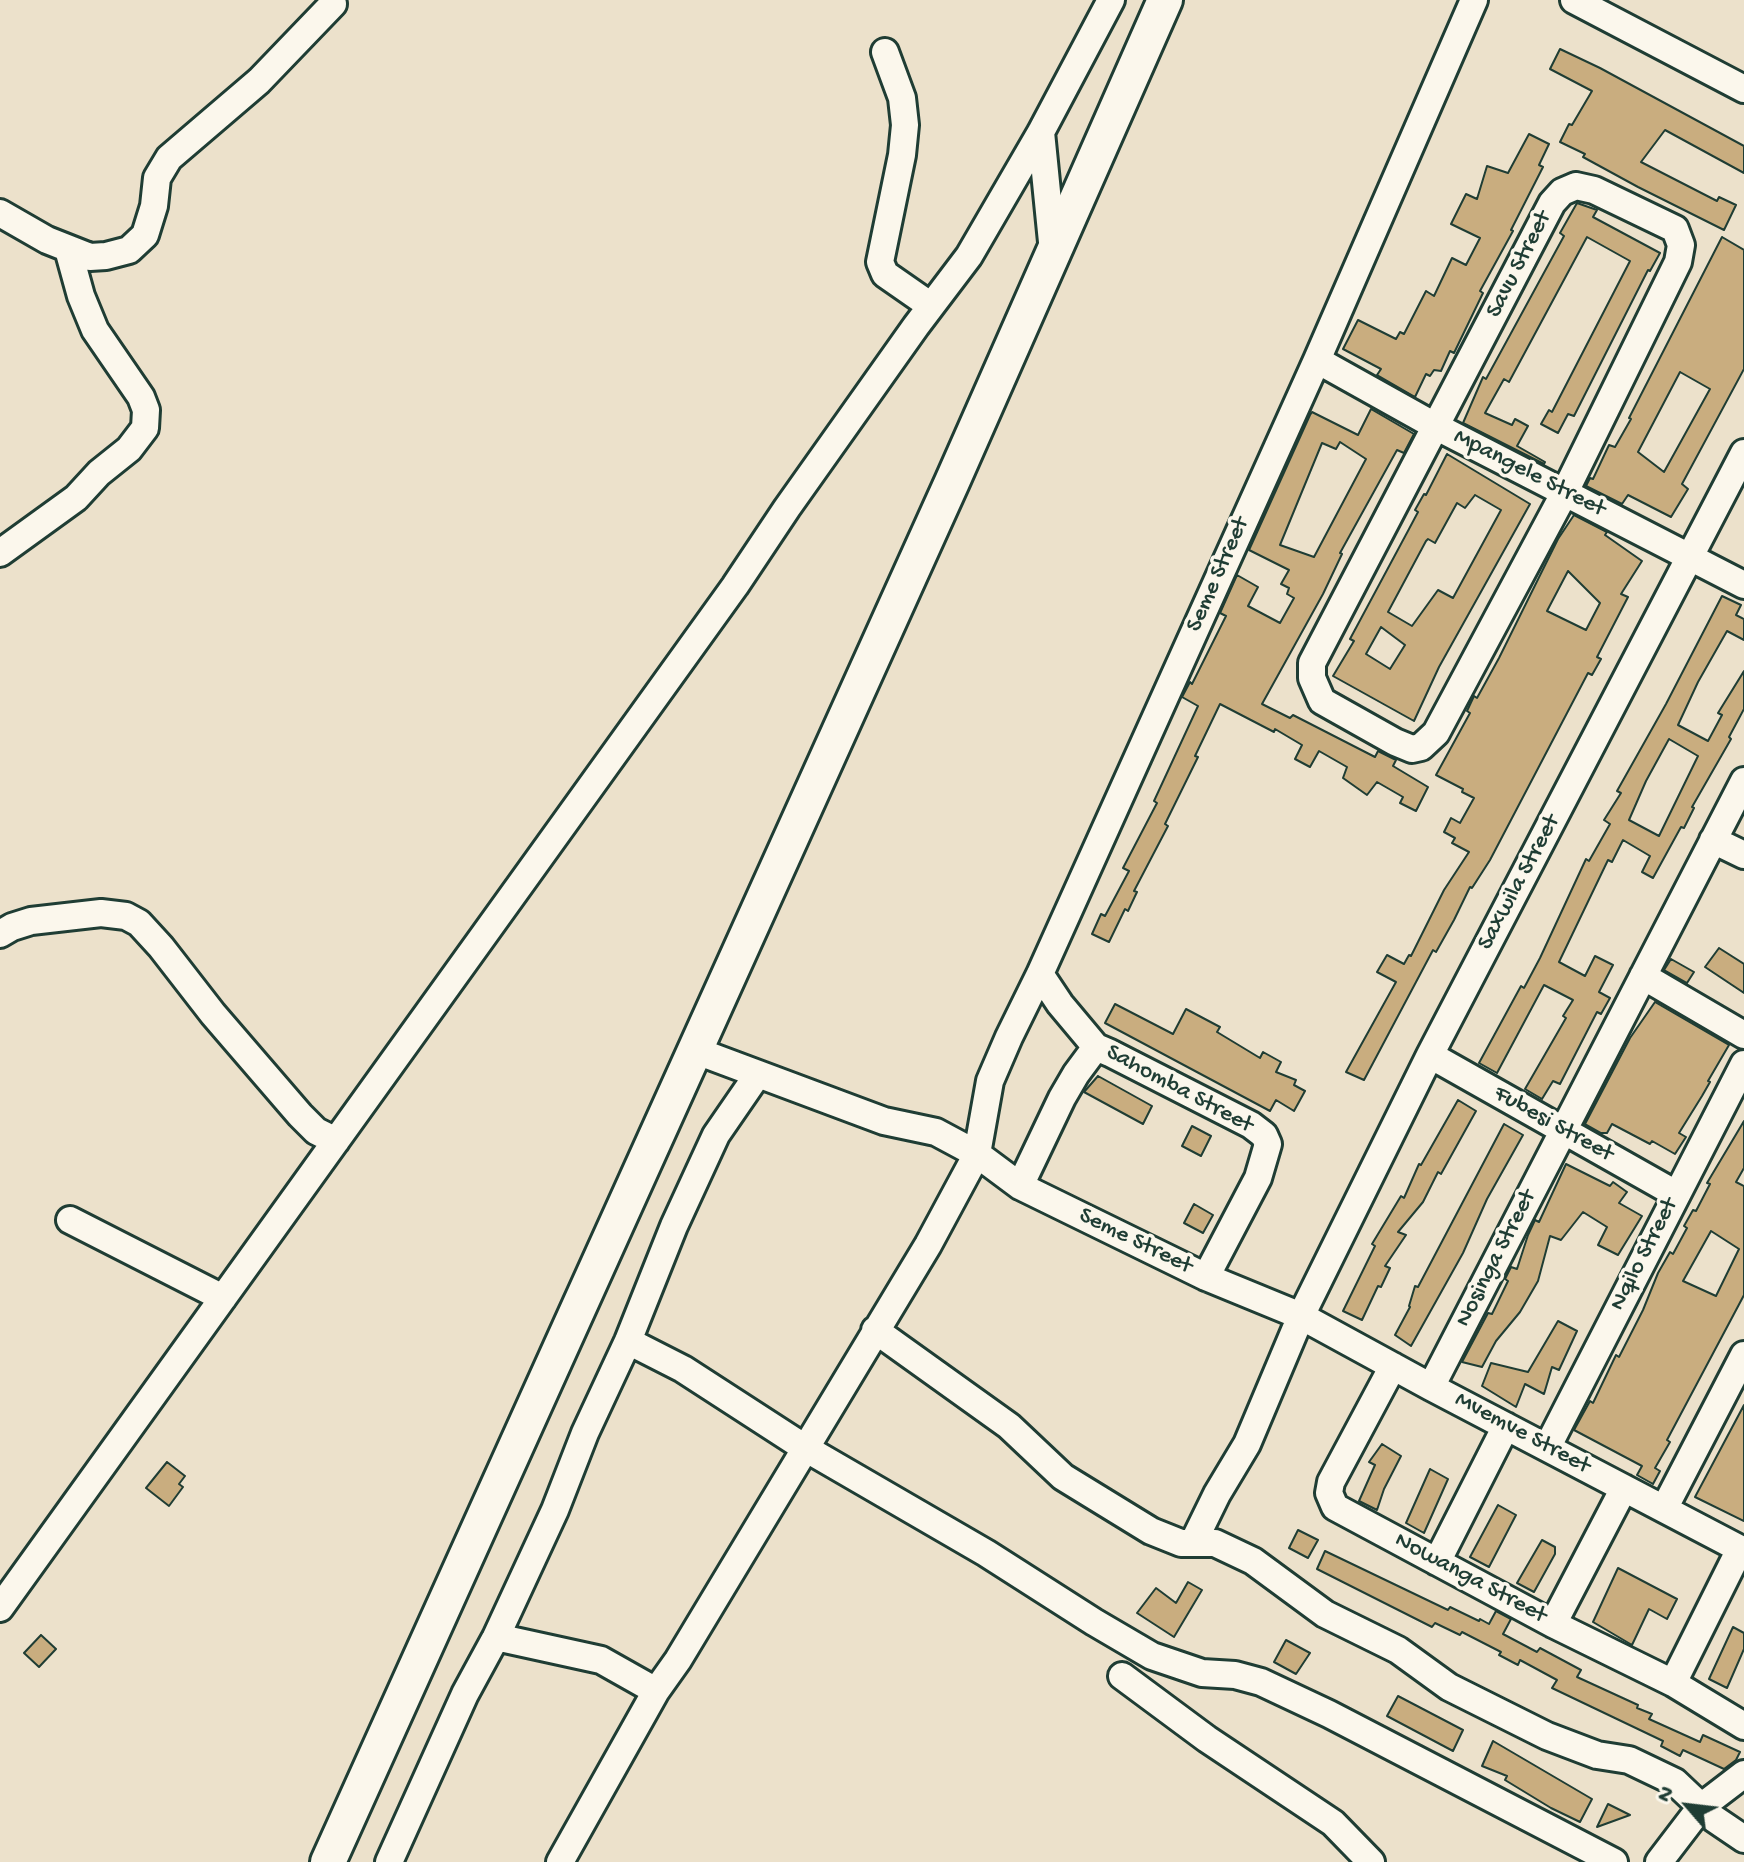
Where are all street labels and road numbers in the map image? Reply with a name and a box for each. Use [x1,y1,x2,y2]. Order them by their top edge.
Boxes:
street label: Savu Street [1481,207,1559,323]
street label: Mpangele Street [1448,423,1610,525]
street label: Seme Street [1181,513,1257,637]
street label: Saxwila Street [1472,810,1568,956]
street label: Sahomba Street [1100,1039,1258,1141]
street label: Fubesi Street [1488,1080,1618,1170]
street label: Nosinga Street [1450,1186,1544,1332]
street label: Nqilo Street [1604,1194,1686,1316]
street label: Seme Street [1074,1202,1196,1282]
street label: Mvemve Street [1449,1386,1595,1482]
street label: Nowanga Street [1389,1527,1551,1631]

